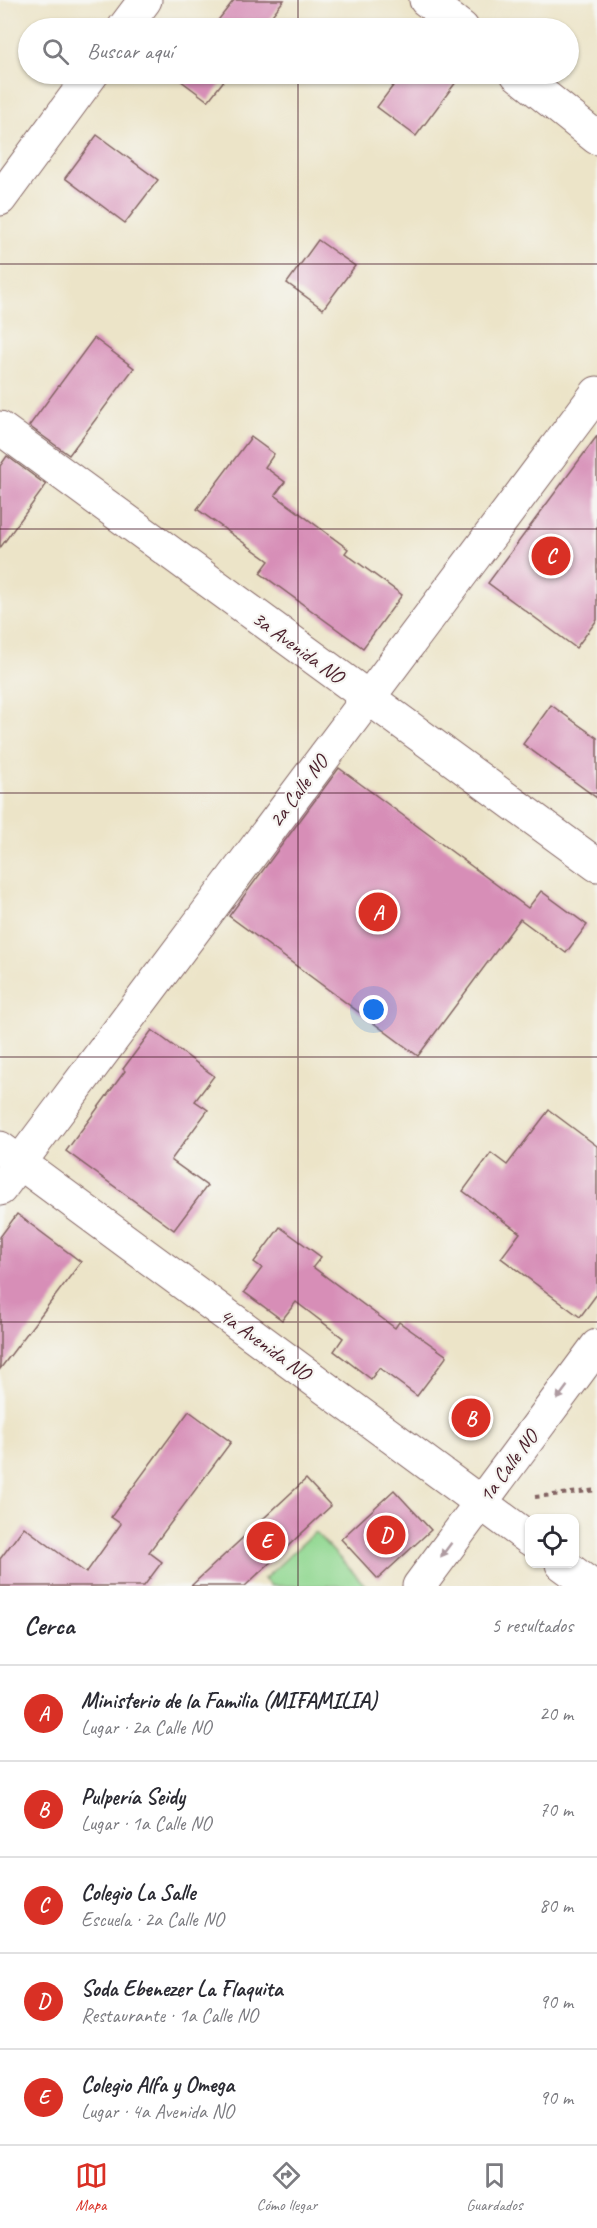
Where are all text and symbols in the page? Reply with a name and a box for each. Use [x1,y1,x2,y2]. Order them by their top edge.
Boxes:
search box [18,18,579,84]
icon: search [39,35,72,68]
text: Buscar aquí [87,37,173,65]
pin: C [532,534,570,578]
street label: 3a Avenida NO [247,605,351,690]
street label: 2a Calle NO [263,748,335,832]
pin: A [358,890,398,934]
your location [359,995,388,1024]
street label: 4a Avenida NO [214,1302,318,1387]
one-way arrow [556,1385,568,1401]
pin: B [452,1396,490,1440]
street label: 1a Calle NO [473,1423,545,1507]
pin: D [366,1512,406,1558]
map controls [525,1514,579,1568]
button: locate [525,1514,579,1568]
pin: E [246,1518,286,1564]
one-way arrow [440,1541,452,1557]
text: Cerca [24,1609,74,1642]
text: 5 resultados [491,1613,573,1638]
text: Ministerio de la Familia (MIFAMILIA) [81,1687,377,1715]
text: A [38,1701,49,1726]
text: 20 m [539,1701,573,1726]
text: Lugar · 2a Calle NO [81,1715,211,1740]
text: Pulpería Seidy [81,1783,185,1811]
text: B [38,1797,49,1822]
text: 70 m [539,1797,573,1822]
text: Lugar · 1a Calle NO [81,1811,211,1836]
text: Colegio La Salle [81,1879,195,1907]
text: C [39,1893,48,1918]
text: 80 m [539,1893,573,1918]
text: Escuela · 2a Calle NO [81,1907,224,1932]
text: Soda Ebenezer La Flaquita [81,1975,283,2003]
text: D [38,1989,49,2014]
text: 90 m [539,1989,573,2014]
text: Restaurante · 1a Calle NO [81,2003,258,2028]
text: Colegio Alfa y Omega [81,2071,234,2099]
text: E [38,2085,49,2110]
text: 90 m [539,2085,573,2110]
text: Lugar · 4a Avenida NO [81,2099,234,2124]
tab: Mapa [75,2159,108,2215]
tab: Cómo llegar [257,2159,317,2215]
tab: Guardados [466,2159,522,2215]

